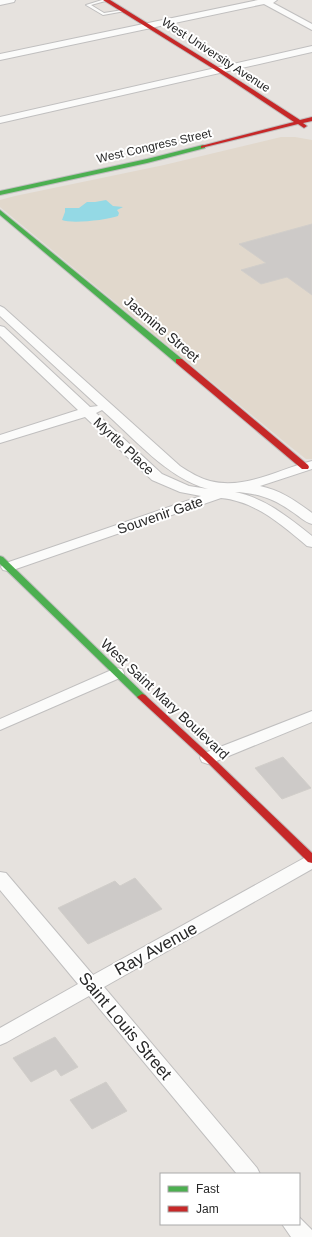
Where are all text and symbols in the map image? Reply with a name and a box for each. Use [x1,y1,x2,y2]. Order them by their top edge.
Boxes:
street label: West University Avenue [159,15,273,95]
street label: West Congress Street [95,126,213,166]
street label: Jasmine Street [121,293,203,365]
street label: Myrtle Place [90,414,158,478]
street label: Souvenir Gate [115,493,205,537]
street label: West Saint Mary Boulevard [98,635,232,763]
street label: Ray Avenue [111,919,201,979]
street label: Saint Louis Street [75,968,176,1084]
legend [160,1173,300,1225]
text: Fast [196,1182,220,1196]
text: Jam [196,1202,219,1216]

